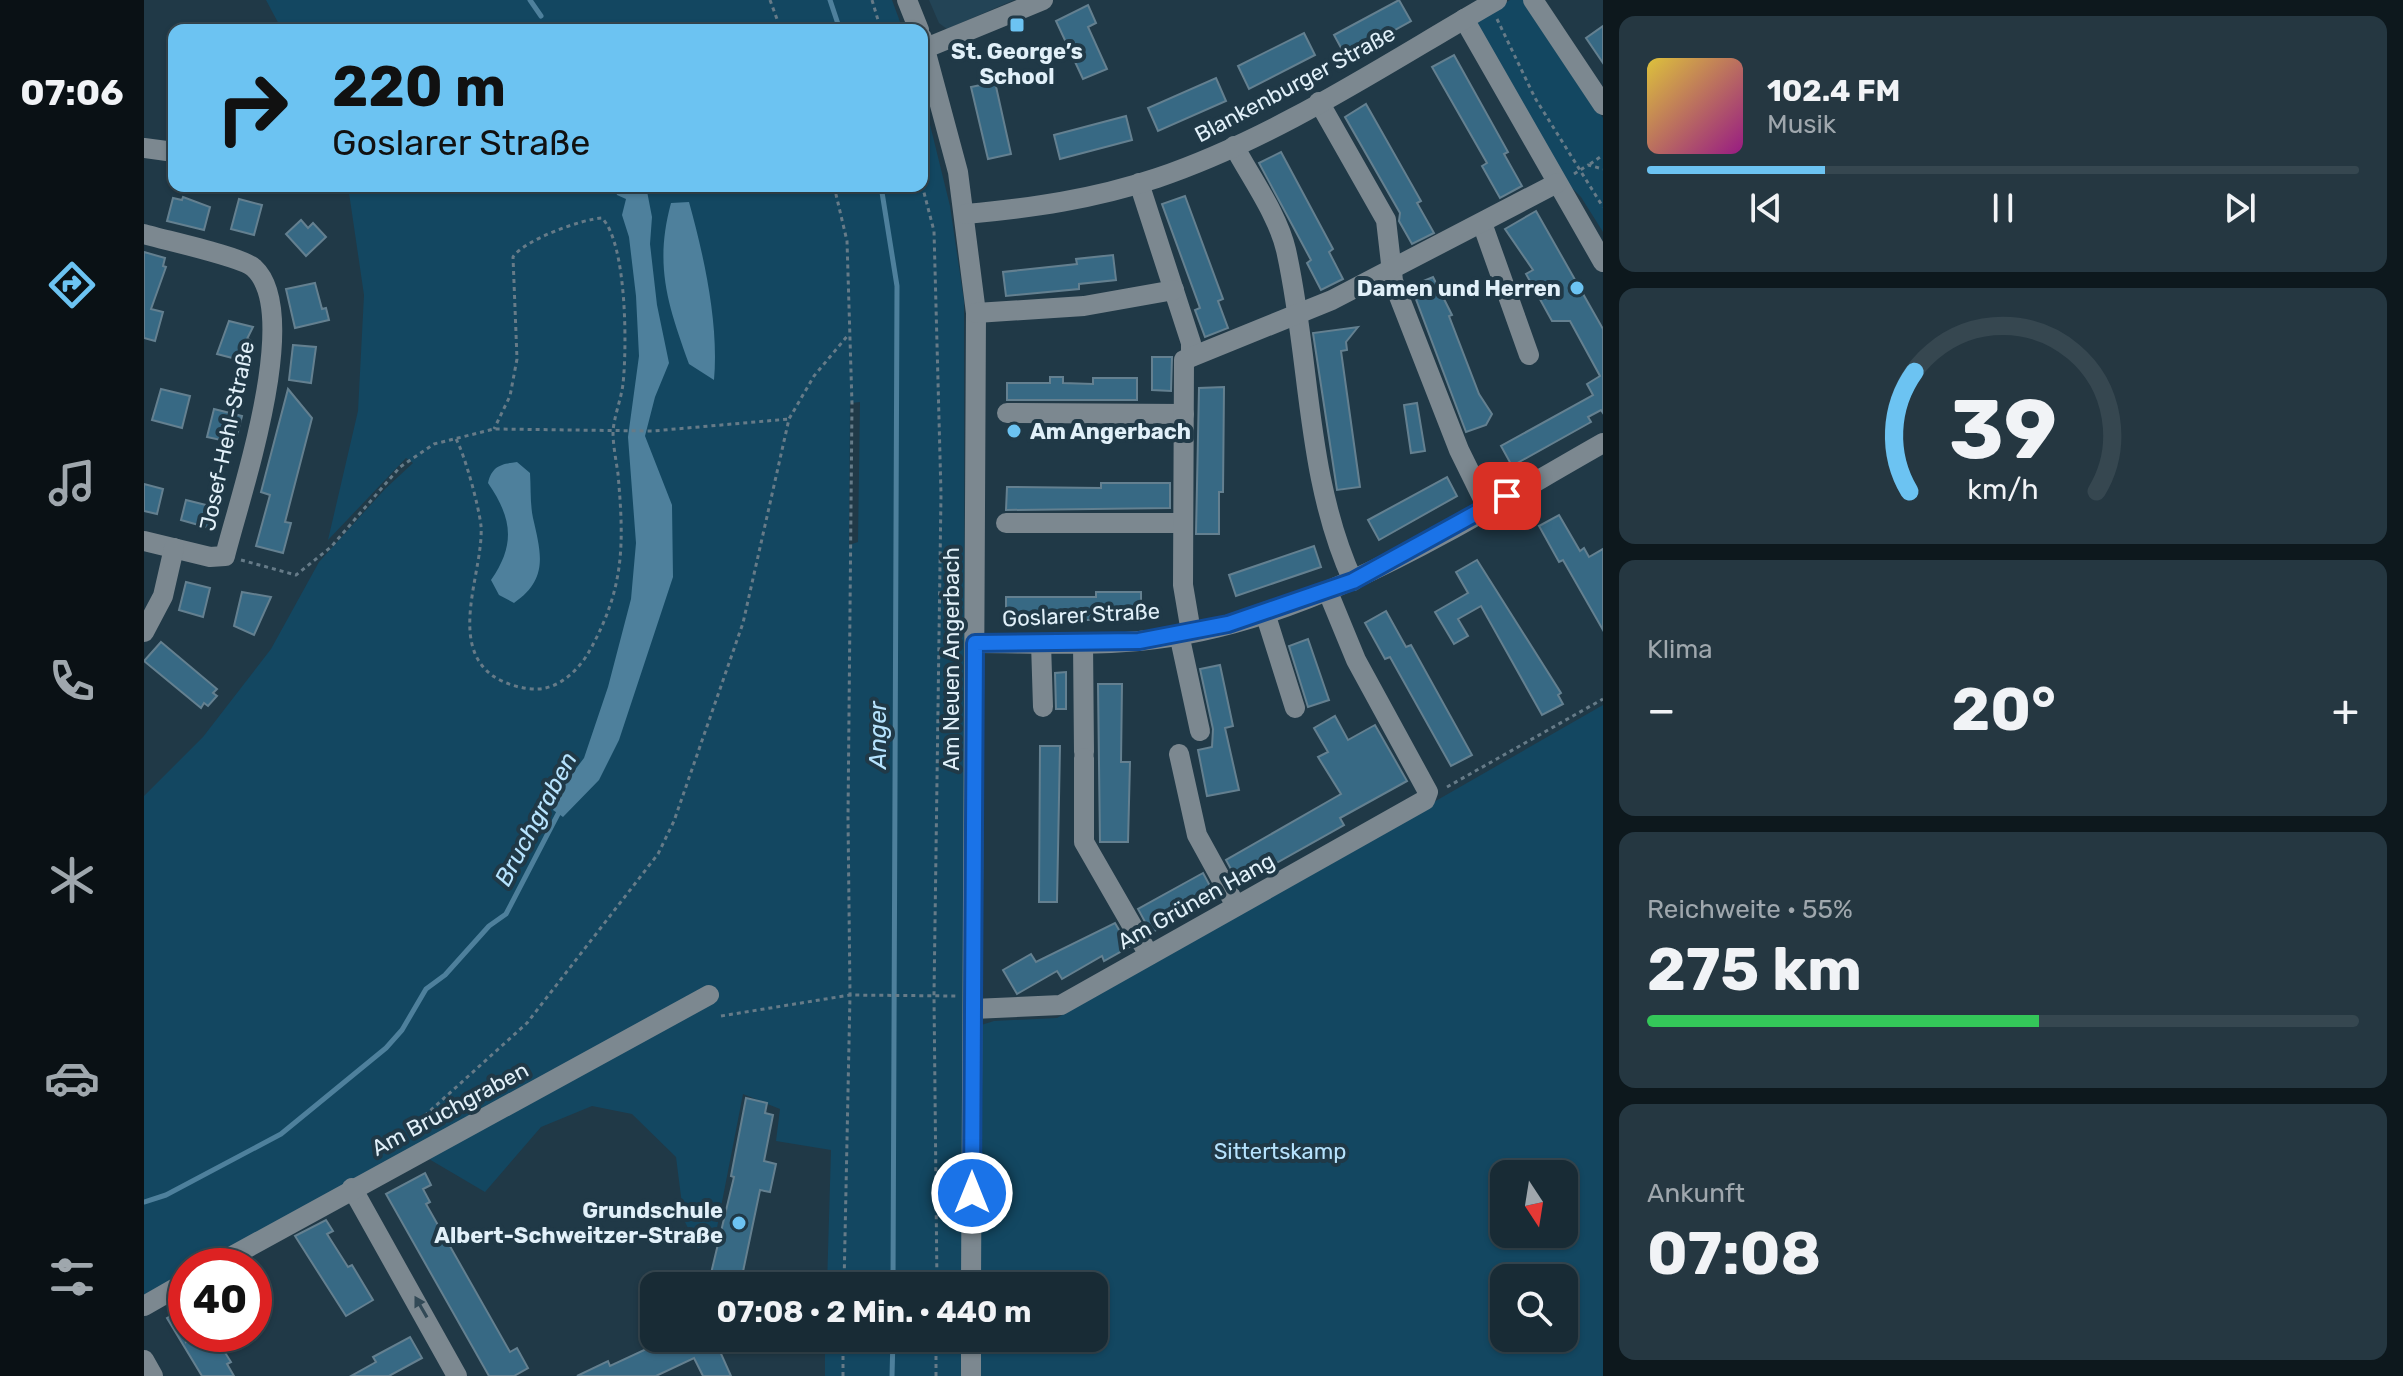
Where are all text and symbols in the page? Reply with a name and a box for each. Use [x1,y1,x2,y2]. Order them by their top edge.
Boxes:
marker: St. George’s School [1008,16,1026,34]
street label: Blankenburger Straße [1190,20,1400,148]
place label: St. George’s School [951,38,1083,90]
text: 220 m [332,54,506,120]
icon: right [200,56,304,160]
text: 07:06 [20,71,124,114]
text: 102.4 FM [1767,73,1900,109]
text: Musik [1767,109,1836,140]
text: Goslarer Straße [332,121,590,164]
icon: previous [1744,186,1788,230]
icon: pause [1981,186,2025,230]
icon: next [2218,186,2262,230]
icon: directions [44,257,100,313]
place label: Damen und Herren [1357,275,1561,302]
marker: Damen und Herren [1568,279,1586,297]
street label: Josef-Hehl-Straße [194,339,260,533]
text: 39 [1949,380,2057,479]
place label: Am Angerbach [1030,418,1191,445]
marker: Am Angerbach [1005,422,1023,440]
icon: music [44,455,100,511]
pin [1473,462,1541,530]
text: km/h [1967,472,2039,506]
icon: arrive [1485,474,1529,518]
street label: Am Neuen Angerbach [938,547,965,771]
street label: Goslarer Straße [1001,597,1161,633]
text: Klima [1647,634,1713,665]
icon: phone [44,653,100,709]
text: 20° [1951,674,2056,745]
text: − [1647,684,1676,736]
text: + [2332,684,2359,736]
water label: Anger [864,700,892,771]
water label: Bruchgraben [489,747,583,891]
street label: Am Grünen Hang [1113,847,1279,955]
icon: climate [44,852,100,908]
text: Reichweite · 55% [1647,894,1853,925]
text: 275 km [1647,934,1862,1005]
icon: car [44,1050,100,1106]
street label: Am Bruchgraben [367,1056,533,1162]
park label: Sittertskamp [1214,1138,1346,1165]
position arrow [930,1151,1014,1235]
north arrow [1490,1160,1578,1248]
map controls [1490,1160,1578,1352]
text: Ankunft [1647,1178,1745,1209]
place label: Grundschule Albert-Schweitzer-Straße [434,1197,723,1249]
marker: Grundschule Albert-Schweitzer-Straße [730,1214,748,1232]
text: 07:08 [1647,1218,1821,1289]
speed limit sign: 40 [168,1248,272,1352]
icon: filters [44,1249,100,1305]
button: search [1490,1264,1578,1352]
text: 07:08 · 2 Min. · 440 m [717,1294,1031,1330]
one-way arrow [414,1296,428,1318]

